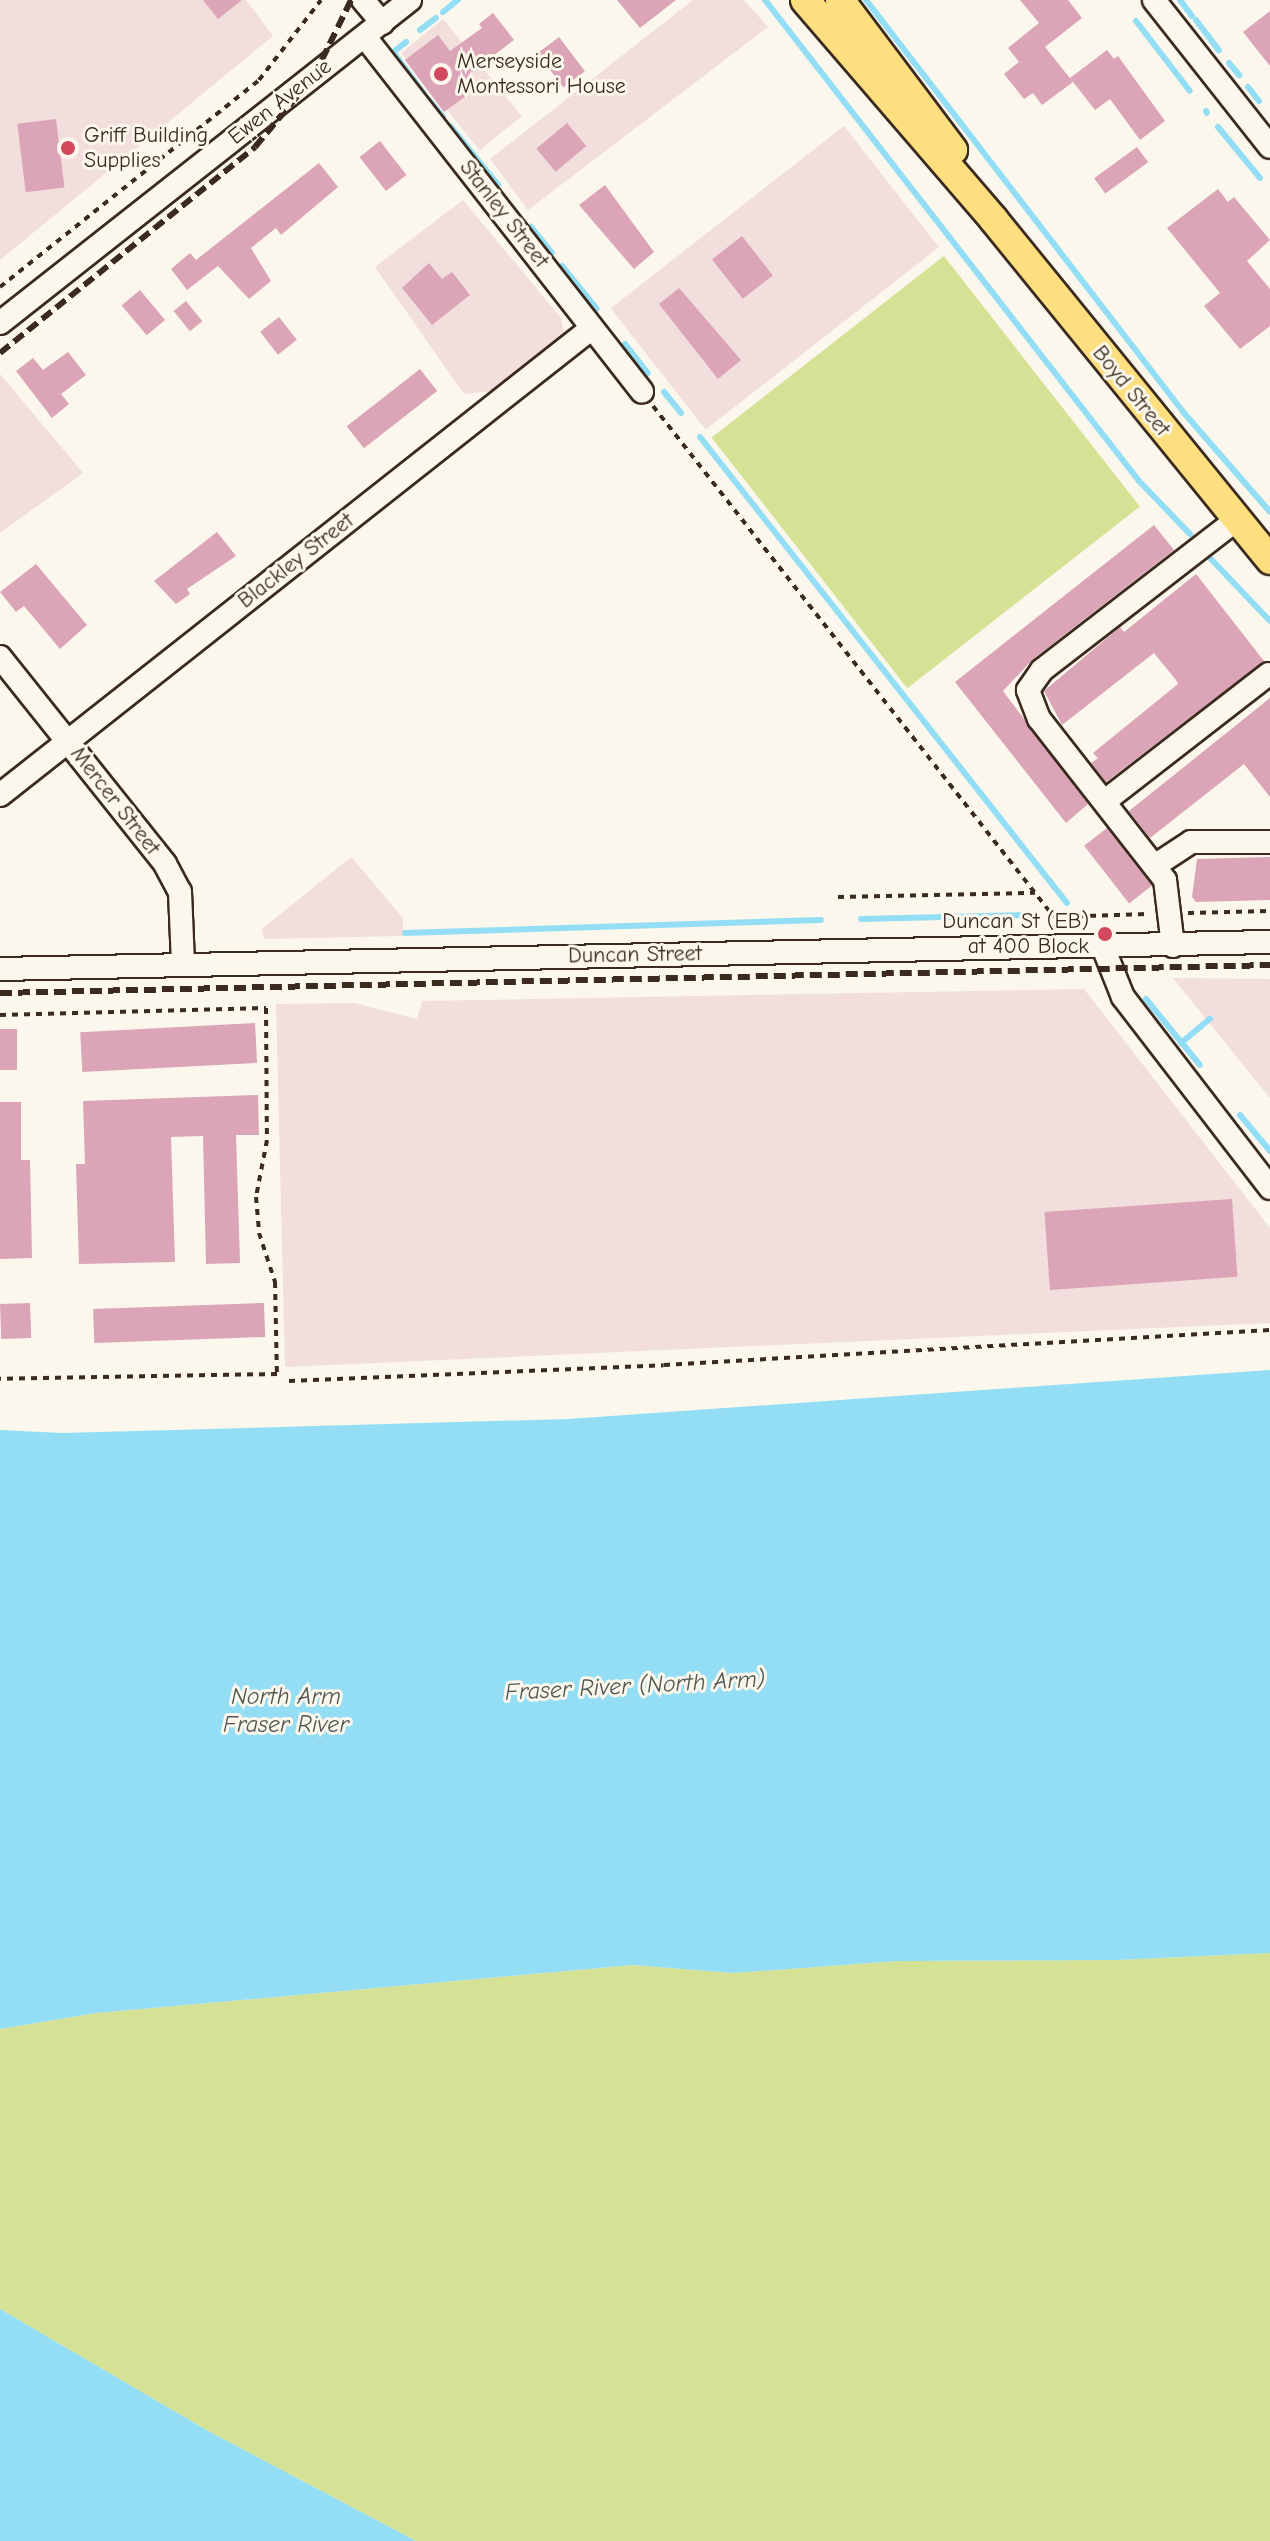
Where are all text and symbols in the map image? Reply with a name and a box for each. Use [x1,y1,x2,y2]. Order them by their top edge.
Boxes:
place label: Merseyside Montessori House [457,48,626,100]
street label: Ewen Avenue [223,54,337,150]
marker: Merseyside Montessori House [432,65,450,83]
place label: Griff Building Supplies [84,122,208,174]
marker: Griff Building Supplies [59,139,77,157]
street label: Stanley Street [454,155,554,273]
street label: Boyd Street [1087,340,1175,442]
street label: Blackley Street [233,508,359,614]
street label: Mercer Street [64,742,166,860]
place label: Duncan St (EB) at 400 Block [942,908,1089,960]
marker: Duncan St (EB) at 400 Block [1096,925,1114,943]
street label: Duncan Street [568,941,702,969]
water label: Fraser River (North Arm) [504,1665,766,1707]
water label: North Arm Fraser River [223,1683,349,1739]

